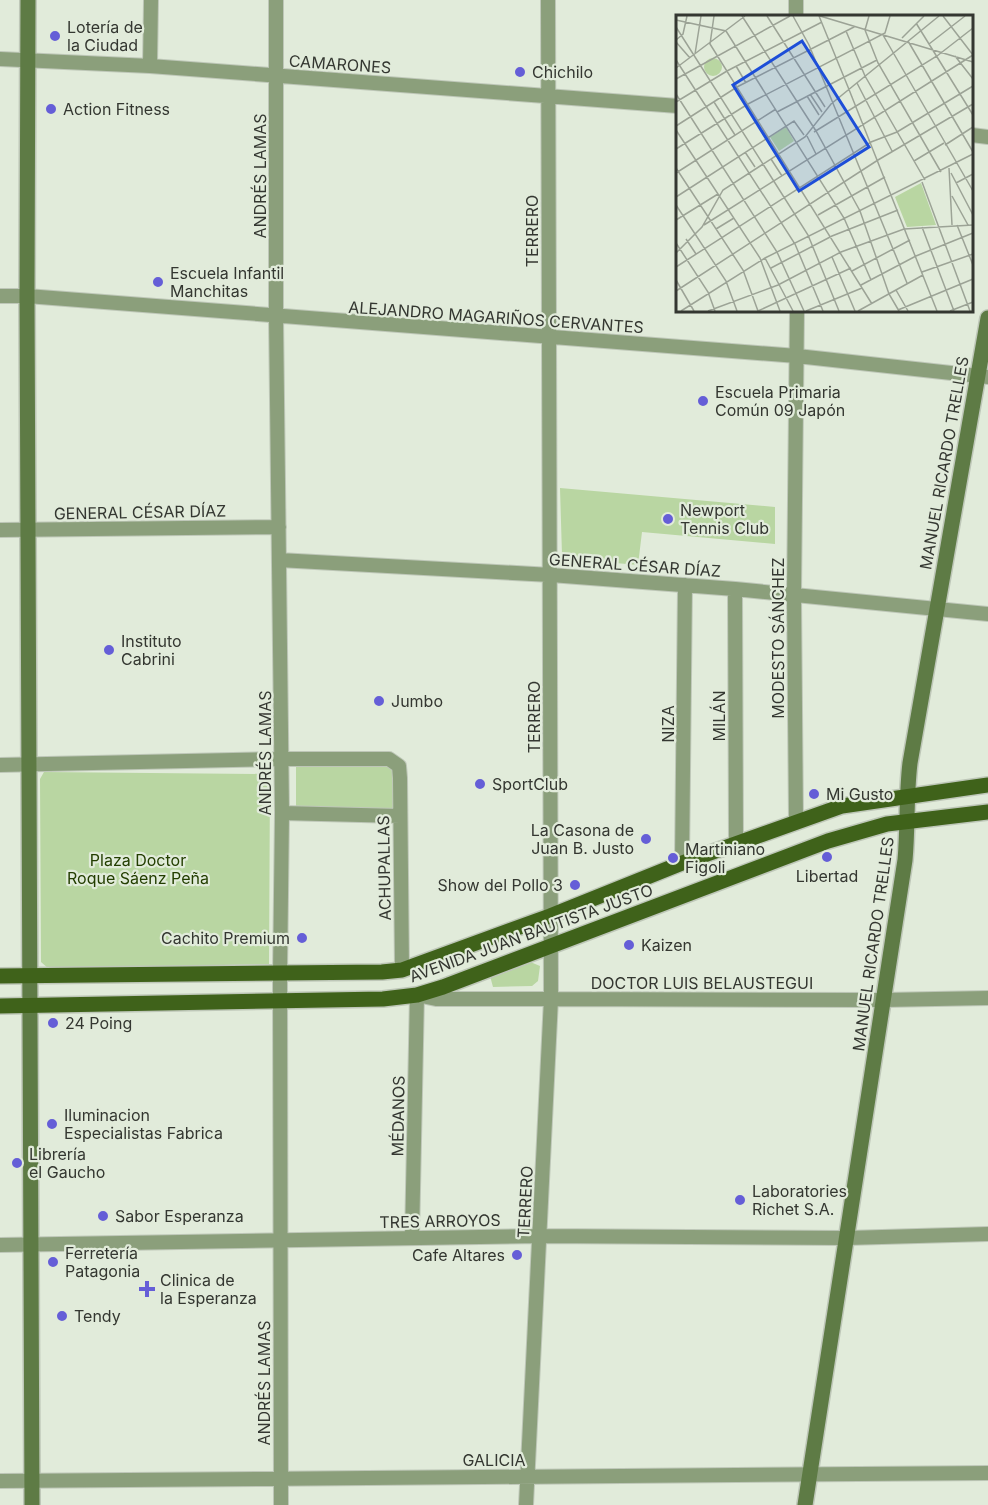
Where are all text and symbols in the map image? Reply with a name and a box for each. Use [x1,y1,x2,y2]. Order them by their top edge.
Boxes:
inset map [676,15,973,312]
place label: Lotería de la Ciudad [67,17,143,55]
marker: Lotería de la Ciudad [48,29,62,43]
street label: CAMARONES [288,50,392,78]
place label: Chichilo [532,62,593,82]
marker: Chichilo [513,65,527,79]
place label: Action Fitness [63,99,170,119]
marker: Action Fitness [44,102,58,116]
street label: ANDRÉS LAMAS [250,113,270,239]
street label: TERRERO [522,195,542,267]
place label: Escuela Infantil Manchitas [170,263,284,301]
marker: Escuela Infantil Manchitas [151,275,165,289]
street label: ALEJANDRO MAGARIÑOS CERVANTES [348,297,644,337]
street label: MANUEL RICARDO TRELLES [915,355,973,571]
place label: Escuela Primaria Común 09 Japón [715,382,845,420]
marker: Escuela Primaria Común 09 Japón [696,394,710,408]
street label: GENERAL CÉSAR DÍAZ [54,500,226,524]
place label: Newport Tennis Club [680,500,769,538]
marker: Newport Tennis Club [661,512,675,526]
street label: GENERAL CÉSAR DÍAZ [548,549,722,581]
street label: MODESTO SÁNCHEZ [768,557,788,719]
place label: Instituto Cabrini [121,631,182,669]
marker: Instituto Cabrini [102,643,116,657]
street label: TERRERO [524,681,544,753]
street label: ANDRÉS LAMAS [255,690,275,816]
place label: Jumbo [391,691,443,711]
street label: MILÁN [709,691,729,741]
marker: Jumbo [372,694,386,708]
street label: NIZA [658,705,678,743]
place label: SportClub [492,774,568,794]
marker: SportClub [473,777,487,791]
place label: Mi Gusto [826,784,893,804]
marker: Mi Gusto [807,787,821,801]
street label: ACHUPALLAS [373,815,395,921]
place label: La Casona de Juan B. Justo [531,820,634,858]
marker: La Casona de Juan B. Justo [639,832,653,846]
street label: MANUEL RICARDO TRELLES [848,835,898,1053]
place label: Martiniano Figoli [685,839,765,877]
park label: Plaza Doctor Roque Sáenz Peña [67,850,209,888]
marker: Libertad [820,850,834,864]
marker: Martiniano Figoli [666,851,680,865]
place label: Libertad [796,866,858,886]
place label: Show del Pollo 3 [437,875,563,895]
marker: Show del Pollo 3 [568,878,582,892]
street label: AVENIDA JUAN BAUTISTA JUSTO [406,880,656,986]
place label: Cachito Premium [161,928,290,948]
marker: Cachito Premium [295,931,309,945]
place label: Kaizen [641,935,692,955]
marker: Kaizen [622,938,636,952]
street label: DOCTOR LUIS BELAUSTEGUI [591,973,813,993]
place label: 24 Poing [65,1013,132,1033]
marker: 24 Poing [46,1016,60,1030]
street label: MÉDANOS [387,1075,409,1157]
place label: Iluminacion Especialistas Fabrica [64,1105,223,1143]
marker: Iluminacion Especialistas Fabrica [45,1117,59,1131]
place label: Librería el Gaucho [29,1144,105,1182]
marker: Librería el Gaucho [10,1156,24,1170]
street label: TERRERO [513,1165,537,1239]
place label: Laboratories Richet S.A. [752,1181,847,1219]
marker: Laboratories Richet S.A. [733,1193,747,1207]
place label: Sabor Esperanza [115,1206,244,1226]
marker: Sabor Esperanza [96,1209,110,1223]
street label: TRES ARROYOS [379,1210,501,1232]
place label: Ferretería Patagonia [65,1243,140,1281]
place label: Cafe Altares [412,1245,505,1265]
marker: Cafe Altares [510,1248,524,1262]
marker: Ferretería Patagonia [46,1255,60,1269]
place label: Clinica de la Esperanza [160,1270,257,1308]
marker: Clinica de la Esperanza [138,1280,156,1298]
place label: Tendy [74,1306,121,1326]
marker: Tendy [55,1309,69,1323]
street label: ANDRÉS LAMAS [254,1320,274,1446]
street label: GALICIA [463,1450,525,1470]

